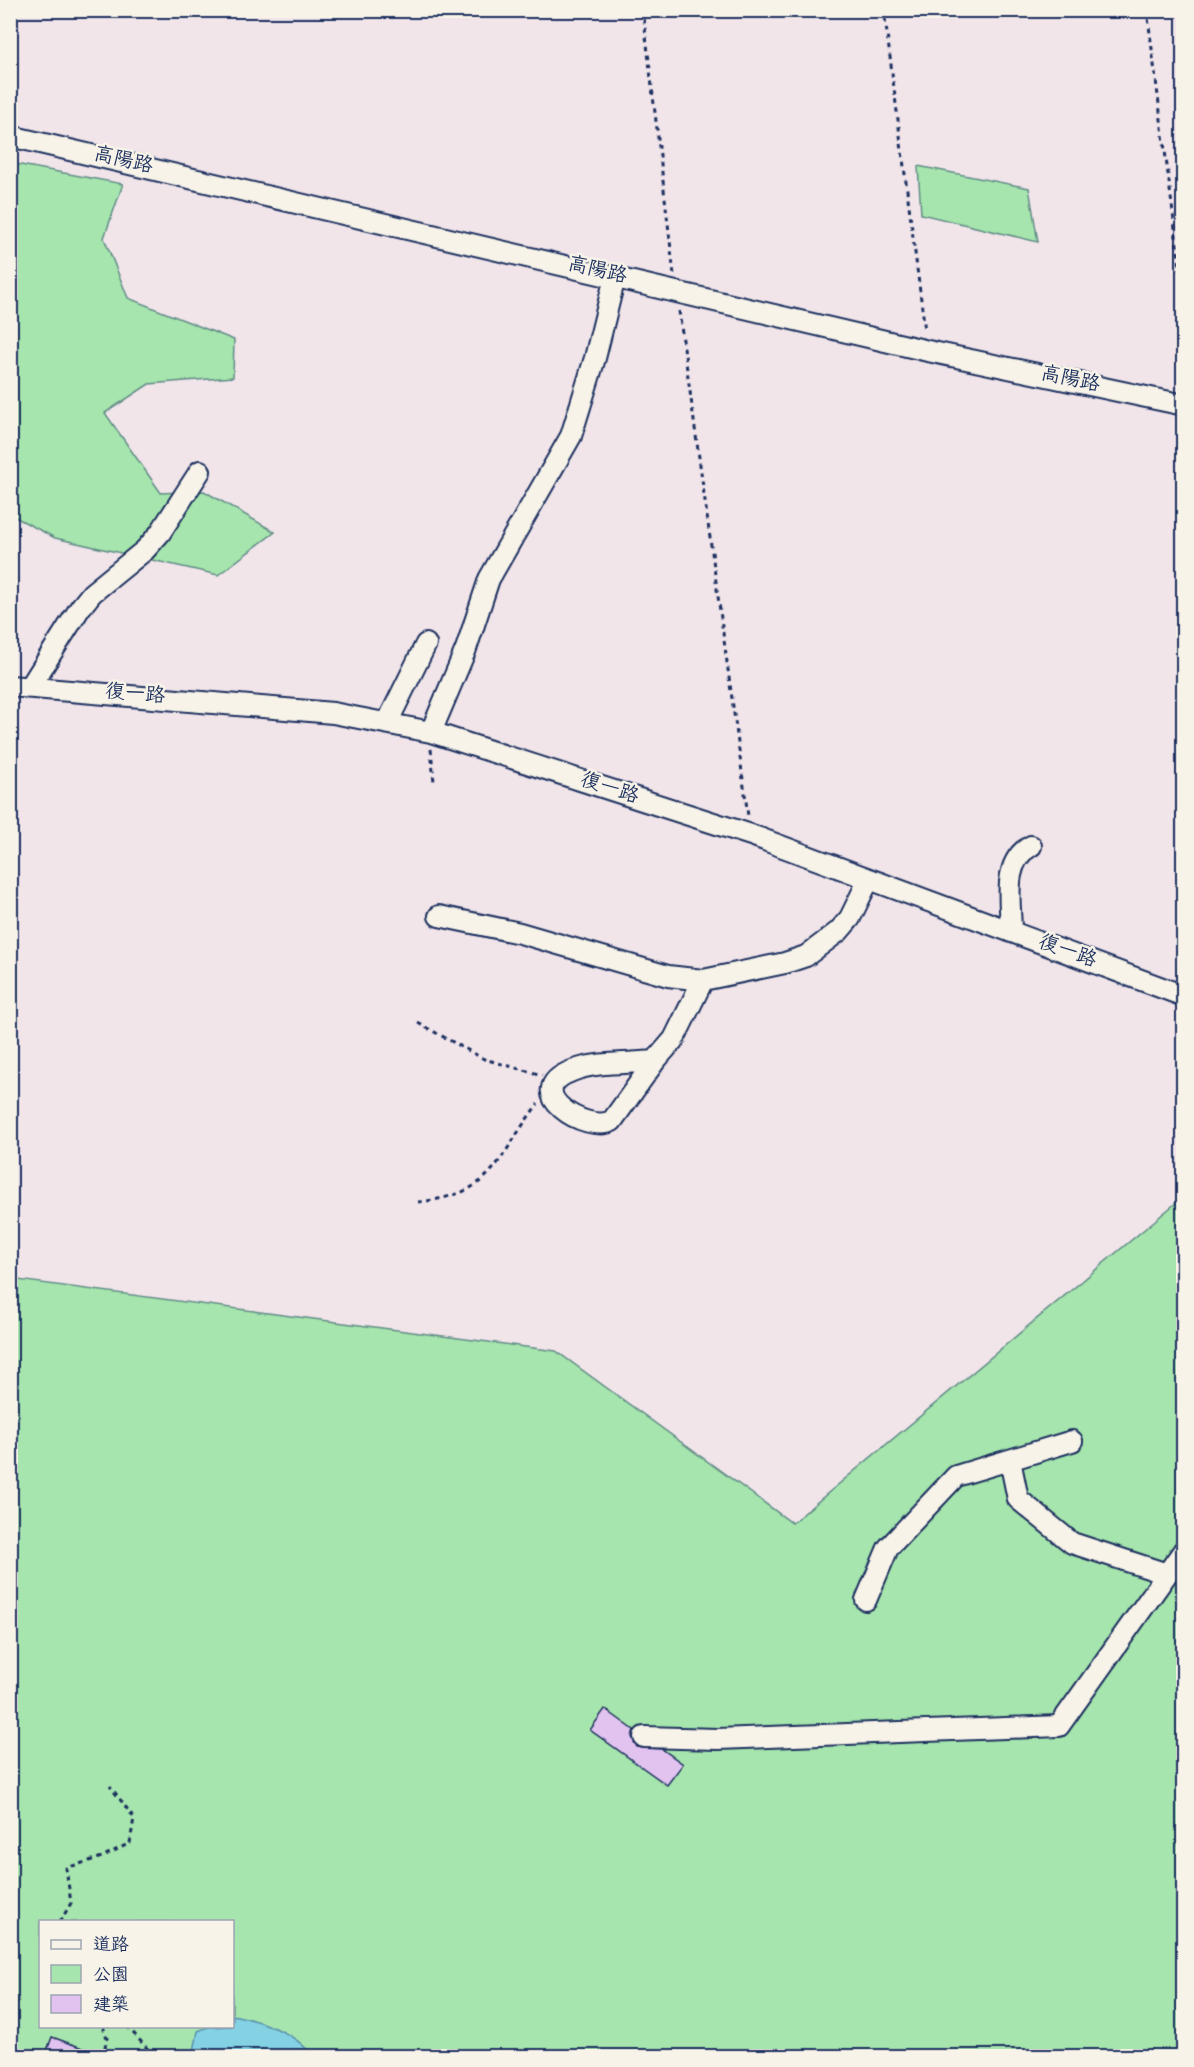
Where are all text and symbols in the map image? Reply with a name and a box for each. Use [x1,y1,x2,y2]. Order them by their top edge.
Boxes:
street label: 高陽路 [91,142,156,180]
street label: 高陽路 [565,252,630,290]
street label: 高陽路 [1038,362,1103,399]
street label: 復一路 [104,680,167,710]
street label: 復一路 [577,768,643,811]
street label: 復一路 [1035,930,1101,974]
legend [39,1920,234,2028]
text: 道路 [93,1935,129,1957]
text: 公園 [93,1966,129,1987]
text: 建築 [93,1995,129,2017]

